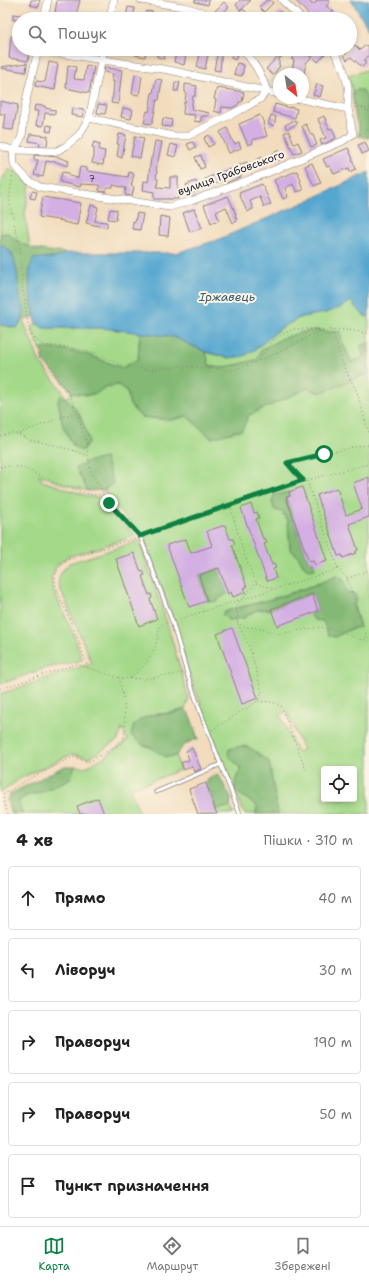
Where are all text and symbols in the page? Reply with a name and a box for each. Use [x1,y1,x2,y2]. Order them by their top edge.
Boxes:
search box [12,12,357,56]
icon: search [26,23,48,45]
text: Пошук [58,24,107,44]
north arrow [273,68,309,104]
street label: вулиця Грабовського [175,147,287,199]
house number: 7 [89,173,95,185]
water label: Іржавець [198,289,255,305]
route start [315,445,333,463]
route end [100,494,118,512]
map controls [321,766,357,802]
button: locate [321,766,357,802]
text: 4 хв [16,829,53,851]
text: Пішки · 310 m [263,832,353,849]
icon: ahead [17,887,39,909]
text: Прямо [55,888,105,908]
text: 40 m [318,890,352,907]
icon: left [17,959,39,981]
text: Ліворуч [55,960,115,980]
text: 30 m [318,962,352,979]
icon: right [17,1031,39,1053]
text: Праворуч [55,1032,130,1052]
text: 190 m [313,1034,352,1051]
icon: right [17,1103,39,1125]
text: Праворуч [55,1104,130,1124]
text: 50 m [319,1106,352,1123]
icon: arrive [17,1175,39,1197]
text: Пункт призначення [55,1176,210,1196]
tab: Карта [38,1235,70,1274]
tab: Маршрут [147,1235,198,1274]
tab: Збережені [275,1235,331,1274]

